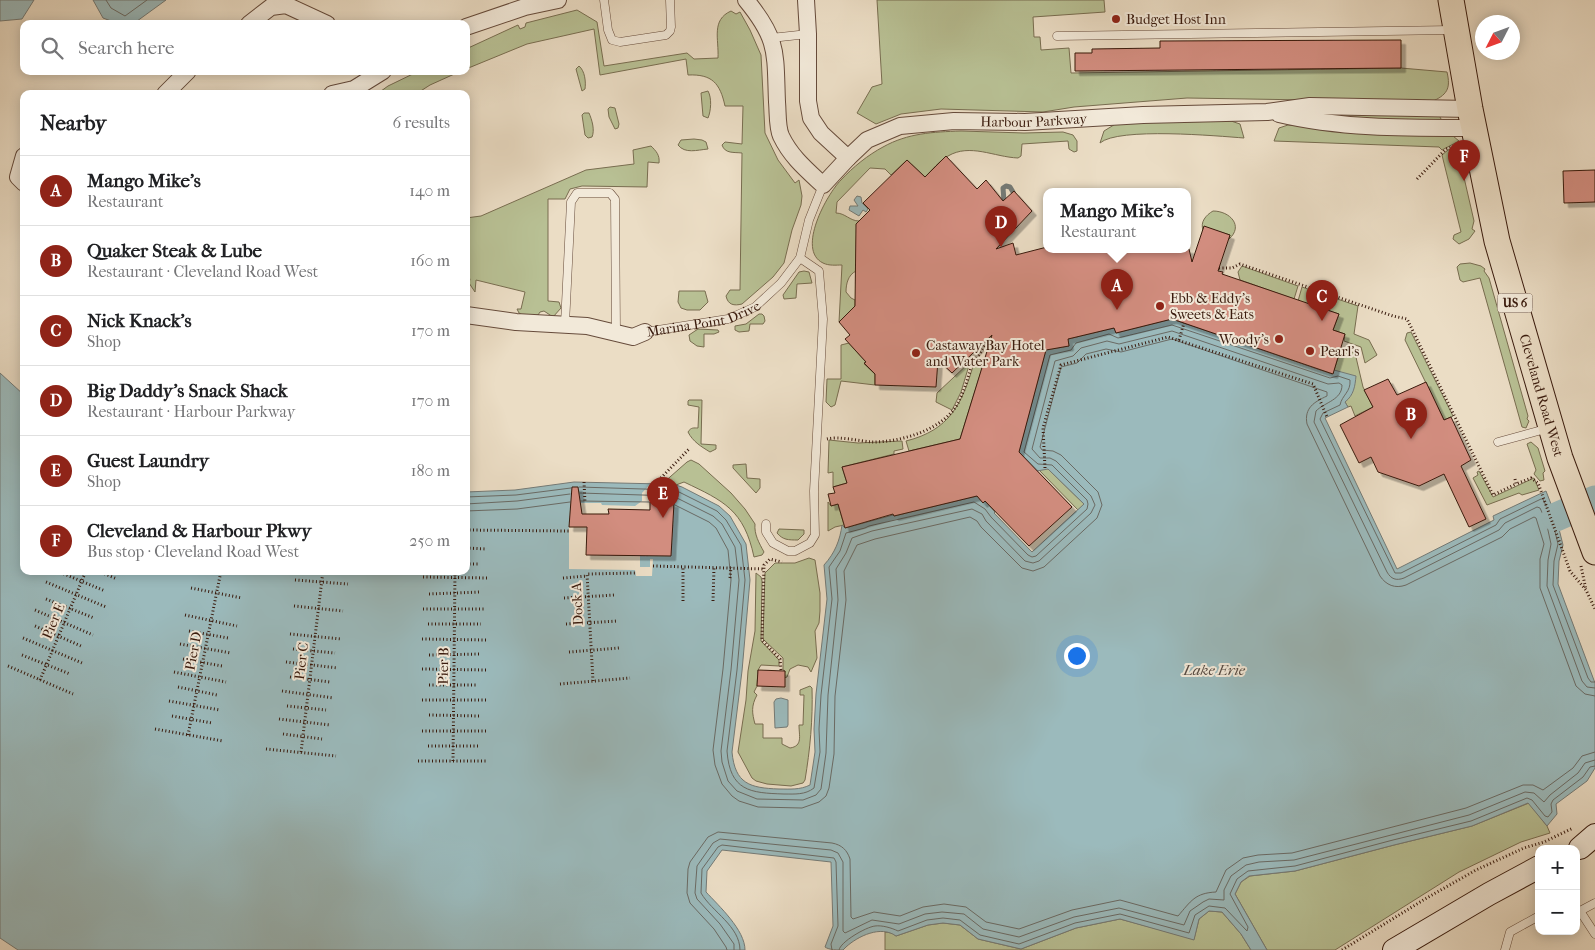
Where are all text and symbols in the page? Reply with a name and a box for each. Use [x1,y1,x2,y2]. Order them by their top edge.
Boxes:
place label: Budget Host Inn [1126,11,1226,28]
marker: Budget Host Inn [1110,13,1122,25]
north arrow [1475,15,1520,60]
search box [20,20,470,75]
icon: search [38,34,66,62]
text: Search here [78,37,174,59]
street label: Harbour Parkway [980,110,1088,131]
text: Nearby [40,111,106,135]
text: 6 results [392,113,450,132]
pin: F [1448,140,1480,181]
text: Mango Mike's [87,170,201,192]
text: A [51,181,61,200]
text: 140 m [409,181,450,200]
popup [1043,188,1191,253]
text: Restaurant [87,192,163,211]
text: Mango Mike's [1060,200,1174,222]
pin: D [985,206,1017,247]
text: Restaurant [1060,222,1136,241]
text: Quaker Steak & Lube [87,240,262,262]
text: B [51,251,61,270]
text: 160 m [410,251,450,270]
text: Restaurant · Cleveland Road West [87,262,318,281]
pin: A [1101,269,1133,310]
pin: C [1306,280,1338,321]
place label: Ebb & Eddy's Sweets & Eats [1170,290,1254,323]
road number: US 6 [1498,294,1532,312]
street label: Marina Point Drive [645,298,765,341]
marker: Ebb & Eddy's Sweets & Eats [1154,300,1166,312]
text: Nick Knack's [87,310,192,332]
text: C [51,321,61,340]
text: 170 m [411,321,450,340]
place label: Woody's [1218,331,1269,348]
text: Shop [87,332,121,351]
street label: Cleveland Road West [1515,332,1567,459]
marker: Woody's [1273,333,1285,345]
place label: Castaway Bay Hotel and Water Park [926,337,1045,370]
place label: Pearl's [1320,343,1359,360]
marker: Pearl's [1304,345,1316,357]
marker: Castaway Bay Hotel and Water Park [910,347,922,359]
text: Big Daddy's Snack Shack [87,380,288,402]
text: D [50,391,62,410]
text: 170 m [411,391,450,410]
pin: B [1395,398,1427,439]
text: Restaurant · Harbour Parkway [87,402,295,421]
text: Guest Laundry [87,450,209,472]
text: E [51,461,61,480]
text: 180 m [411,461,450,480]
text: Shop [87,472,121,491]
pin: E [647,477,679,518]
text: Cleveland & Harbour Pkwy [87,520,311,542]
text: F [52,531,60,550]
text: 250 m [409,531,450,550]
text: Bus stop · Cleveland Road West [87,542,299,561]
street label: Dock A [568,581,587,626]
street label: Pier E [38,600,69,642]
street label: Pier D [181,630,206,672]
street label: Pier C [291,641,312,681]
your location [1064,643,1090,669]
street label: Pier B [435,647,452,685]
water label: Lake Erie [1182,661,1246,679]
map controls [1535,845,1580,935]
button: + [1535,845,1580,890]
button: − [1535,890,1580,935]

